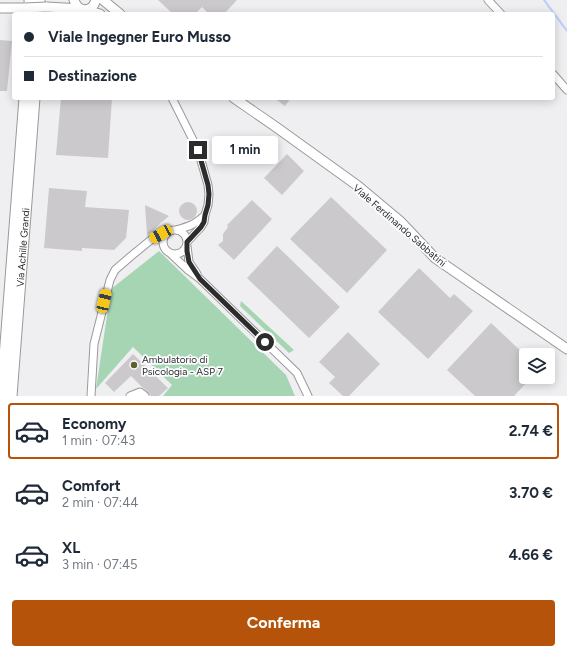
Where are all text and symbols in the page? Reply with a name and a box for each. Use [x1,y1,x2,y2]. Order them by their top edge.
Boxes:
text: Viale Ingegner Euro Musso [48,28,231,46]
text: Destinazione [48,67,137,85]
callout: 1 min [212,136,278,164]
route end [189,141,207,159]
text: 1 min [230,142,260,157]
street label: Viale Ferdinando Sabbatini [350,181,449,269]
street label: Via Achille Grandi [13,208,32,287]
car [148,223,174,245]
car [95,288,113,314]
route start [256,333,274,351]
map controls [519,348,555,384]
button: layers [519,348,555,384]
place label: Ambulatorio di Psicologia - ASP 7 [142,353,224,378]
marker: Ambulatorio di Psicologia - ASP 7 [129,360,139,370]
icon: car [14,413,50,449]
text: Economy [62,415,127,433]
text: 2.74 € [509,422,553,440]
text: 1 min · 07:43 [62,433,135,448]
icon: car [14,475,50,511]
text: Comfort [62,477,121,495]
text: 3.70 € [509,484,553,502]
text: 2 min · 07:44 [62,495,138,510]
icon: car [14,537,50,573]
text: XL [62,539,80,557]
text: 4.66 € [508,546,553,564]
text: 3 min · 07:45 [62,557,138,572]
button: Conferma [12,600,555,646]

